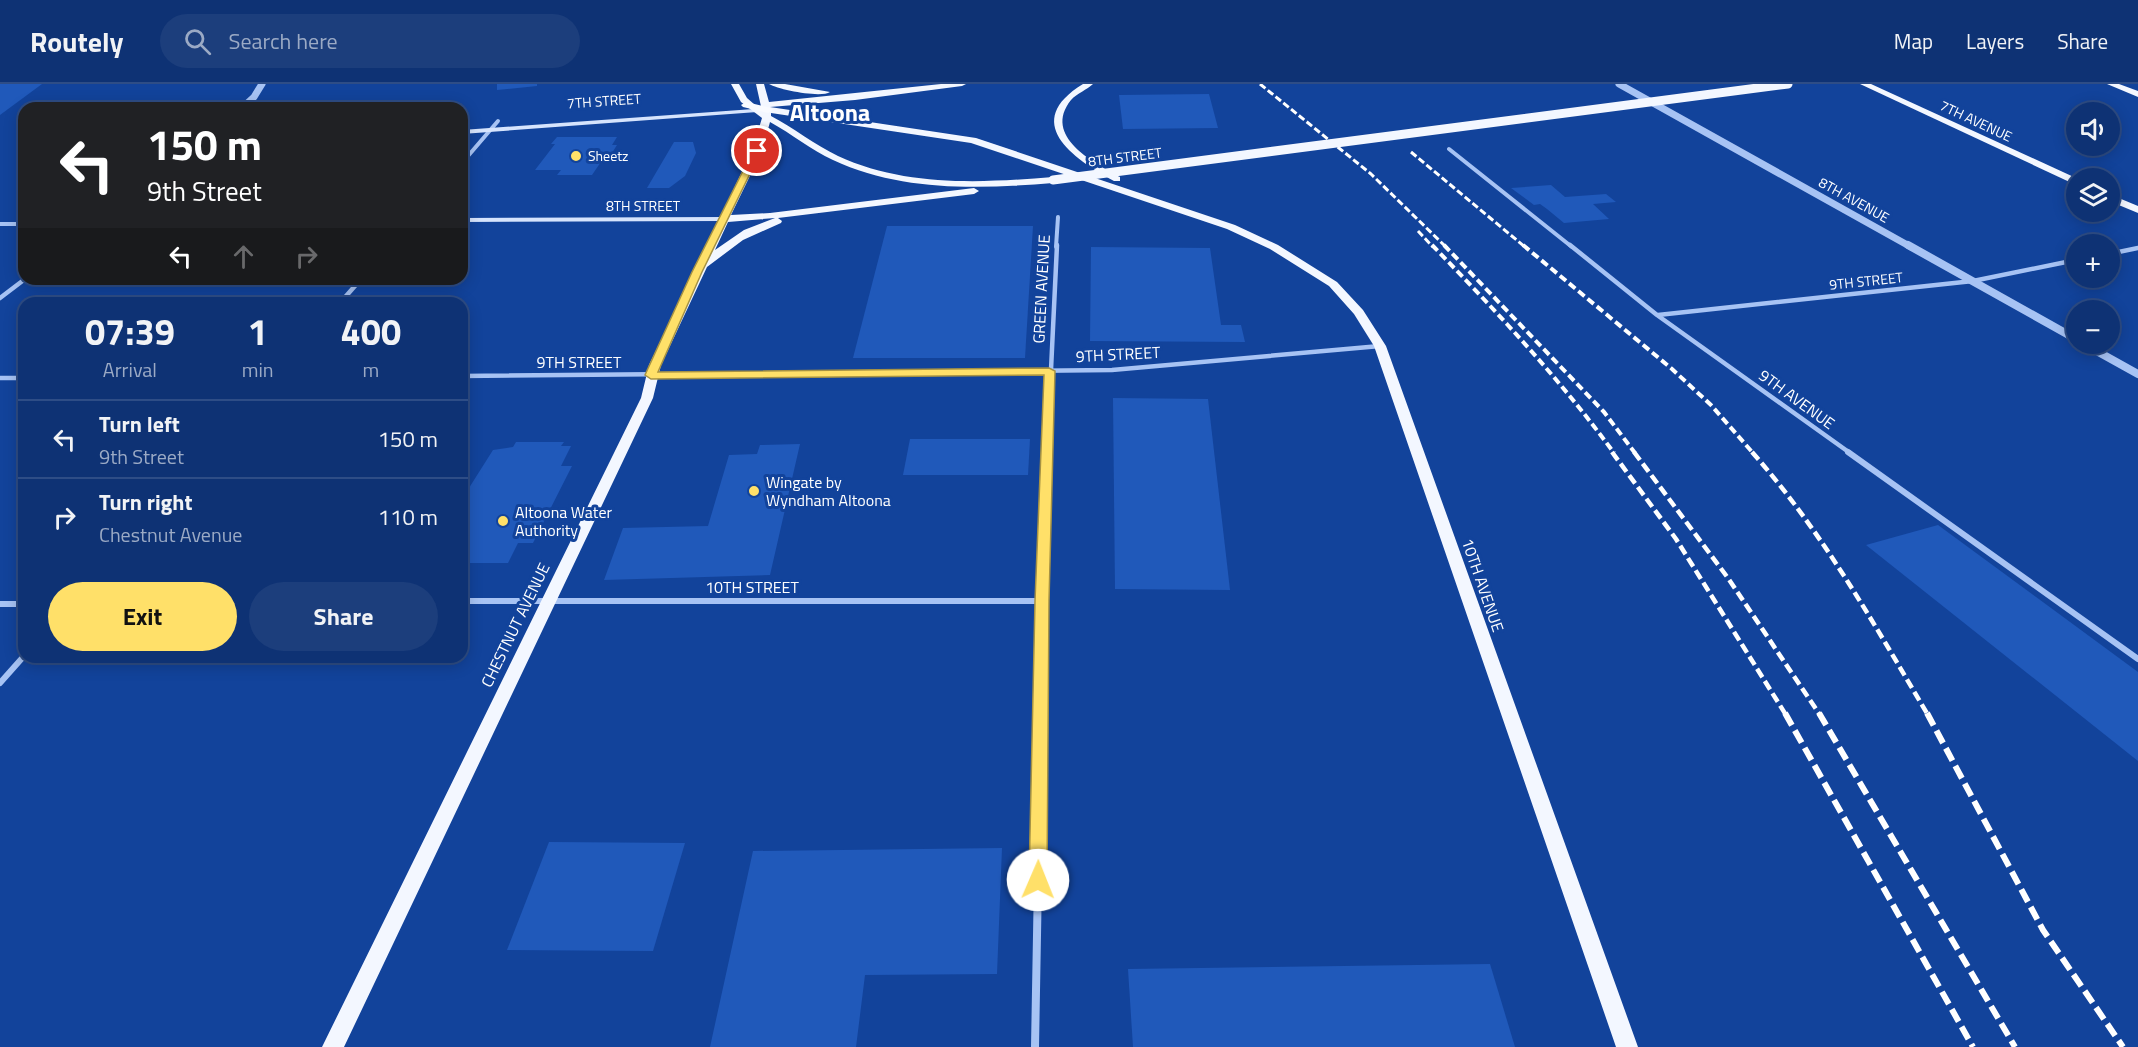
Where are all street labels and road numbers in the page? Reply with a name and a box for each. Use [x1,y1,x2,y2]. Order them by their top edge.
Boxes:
street label: 7TH STREET [566,87,642,114]
street label: 7TH AVENUE [1937,95,2016,147]
street label: 8TH STREET [1087,141,1164,171]
street label: 8TH AVENUE [1815,172,1894,228]
street label: 8TH STREET [606,195,681,216]
street label: GREEN AVENUE [1026,234,1056,344]
street label: 9TH STREET [1828,266,1905,295]
street label: 9TH STREET [1075,340,1162,368]
street label: 9TH STREET [537,350,622,374]
street label: 9TH AVENUE [1754,363,1840,435]
street label: 10TH AVENUE [1456,535,1510,635]
street label: CHESTNUT AVENUE [474,559,556,691]
street label: 10TH STREET [705,575,799,599]

